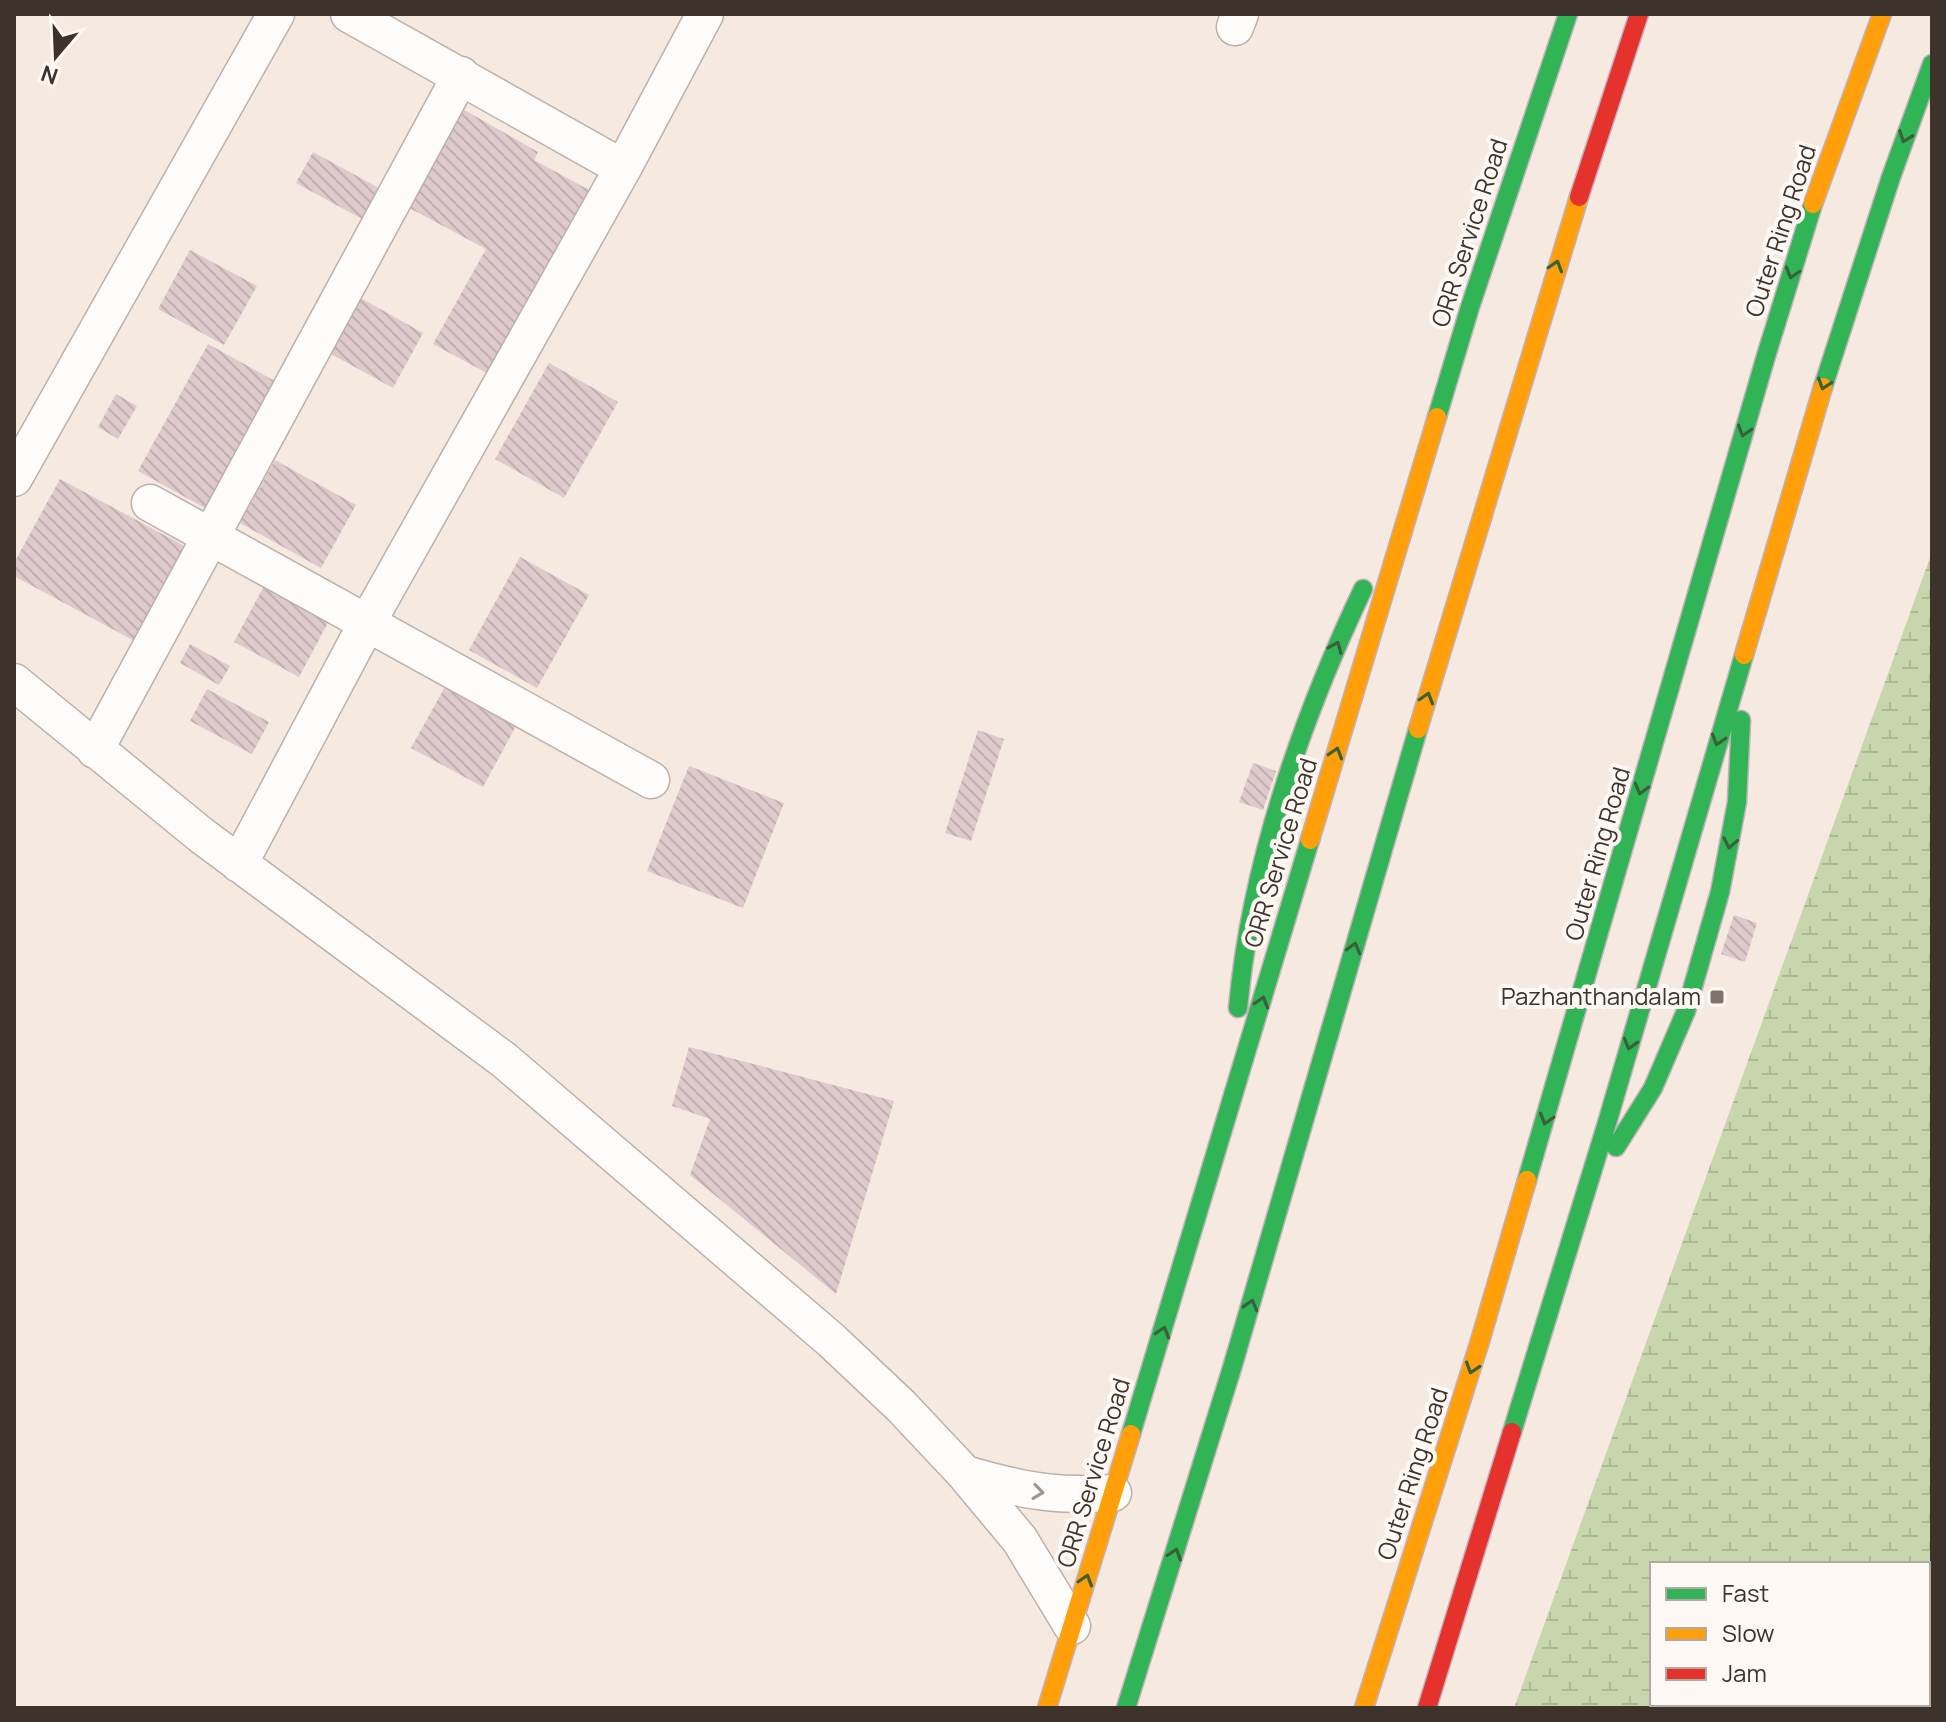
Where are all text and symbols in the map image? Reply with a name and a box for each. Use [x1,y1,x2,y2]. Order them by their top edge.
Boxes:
north arrow [16,16,96,96]
text: N [37,58,62,92]
one-way arrow [1899,129,1915,143]
street label: ORR Service Road [1423,134,1515,331]
street label: Outer Ring Road [1736,140,1823,321]
one-way arrow [1547,259,1563,273]
one-way arrow [1785,265,1801,279]
one-way arrow [1817,376,1833,390]
one-way arrow [1737,424,1753,438]
one-way arrow [1326,640,1342,655]
one-way arrow [1418,692,1434,705]
one-way arrow [1711,733,1727,747]
one-way arrow [1327,747,1343,760]
street label: ORR Service Road [1235,754,1324,951]
street label: Outer Ring Road [1556,763,1637,944]
one-way arrow [1634,781,1650,795]
one-way arrow [1722,836,1739,849]
one-way arrow [1345,941,1361,955]
place label: Pazhanthandalam [1501,979,1701,1012]
marker: Pazhanthandalam [1708,988,1726,1006]
one-way arrow [1253,996,1269,1009]
one-way arrow [1623,1036,1639,1050]
one-way arrow [1539,1112,1555,1126]
one-way arrow [1241,1298,1258,1312]
one-way arrow [1154,1325,1170,1339]
one-way arrow [1465,1361,1481,1375]
street label: ORR Service Road [1048,1374,1137,1571]
street label: Outer Ring Road [1368,1383,1455,1564]
one-way arrow [1031,1483,1045,1500]
one-way arrow [1166,1547,1182,1561]
legend [1650,1562,1930,1706]
one-way arrow [1077,1574,1093,1587]
text: Fast [1722,1576,1769,1609]
text: Slow [1722,1616,1775,1649]
text: Jam [1722,1656,1767,1689]

